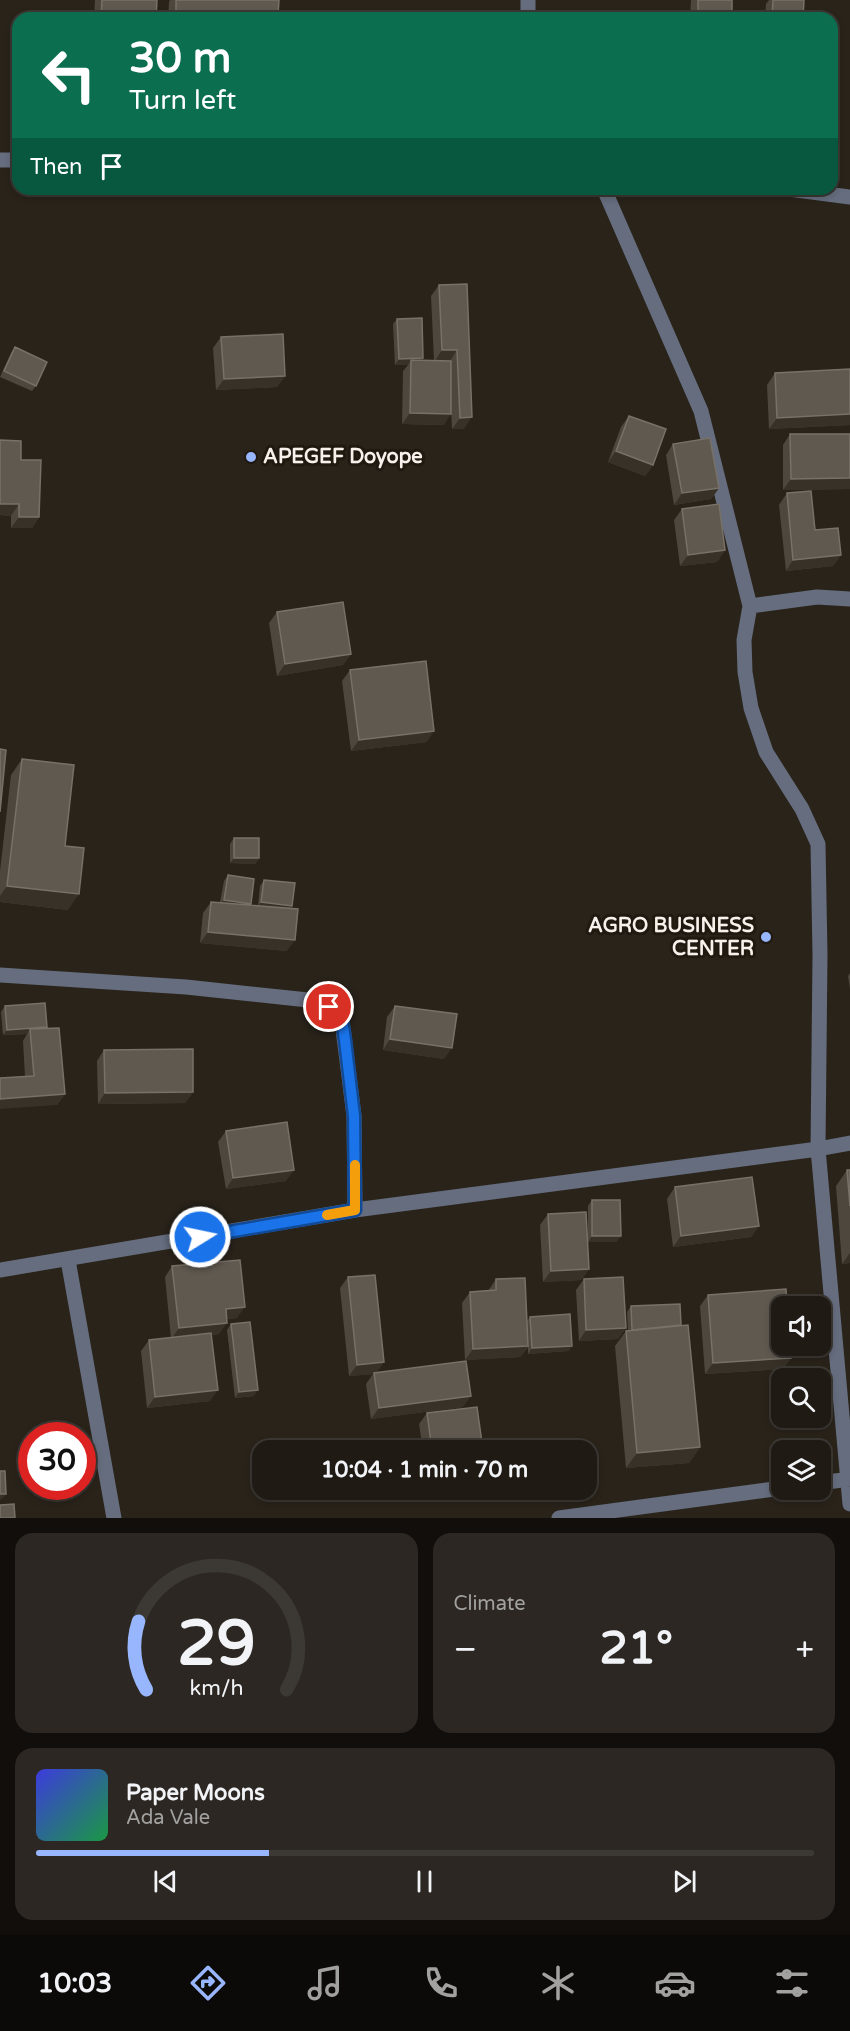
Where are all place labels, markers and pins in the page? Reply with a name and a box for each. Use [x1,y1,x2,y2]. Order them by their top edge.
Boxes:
place label: APEGEF Doyope [263,445,423,469]
marker: APEGEF Doyope [244,450,258,464]
place label: AGRO BUSINESS CENTER [588,914,754,961]
marker: AGRO BUSINESS CENTER [759,930,773,944]
pin [303,981,354,1032]

